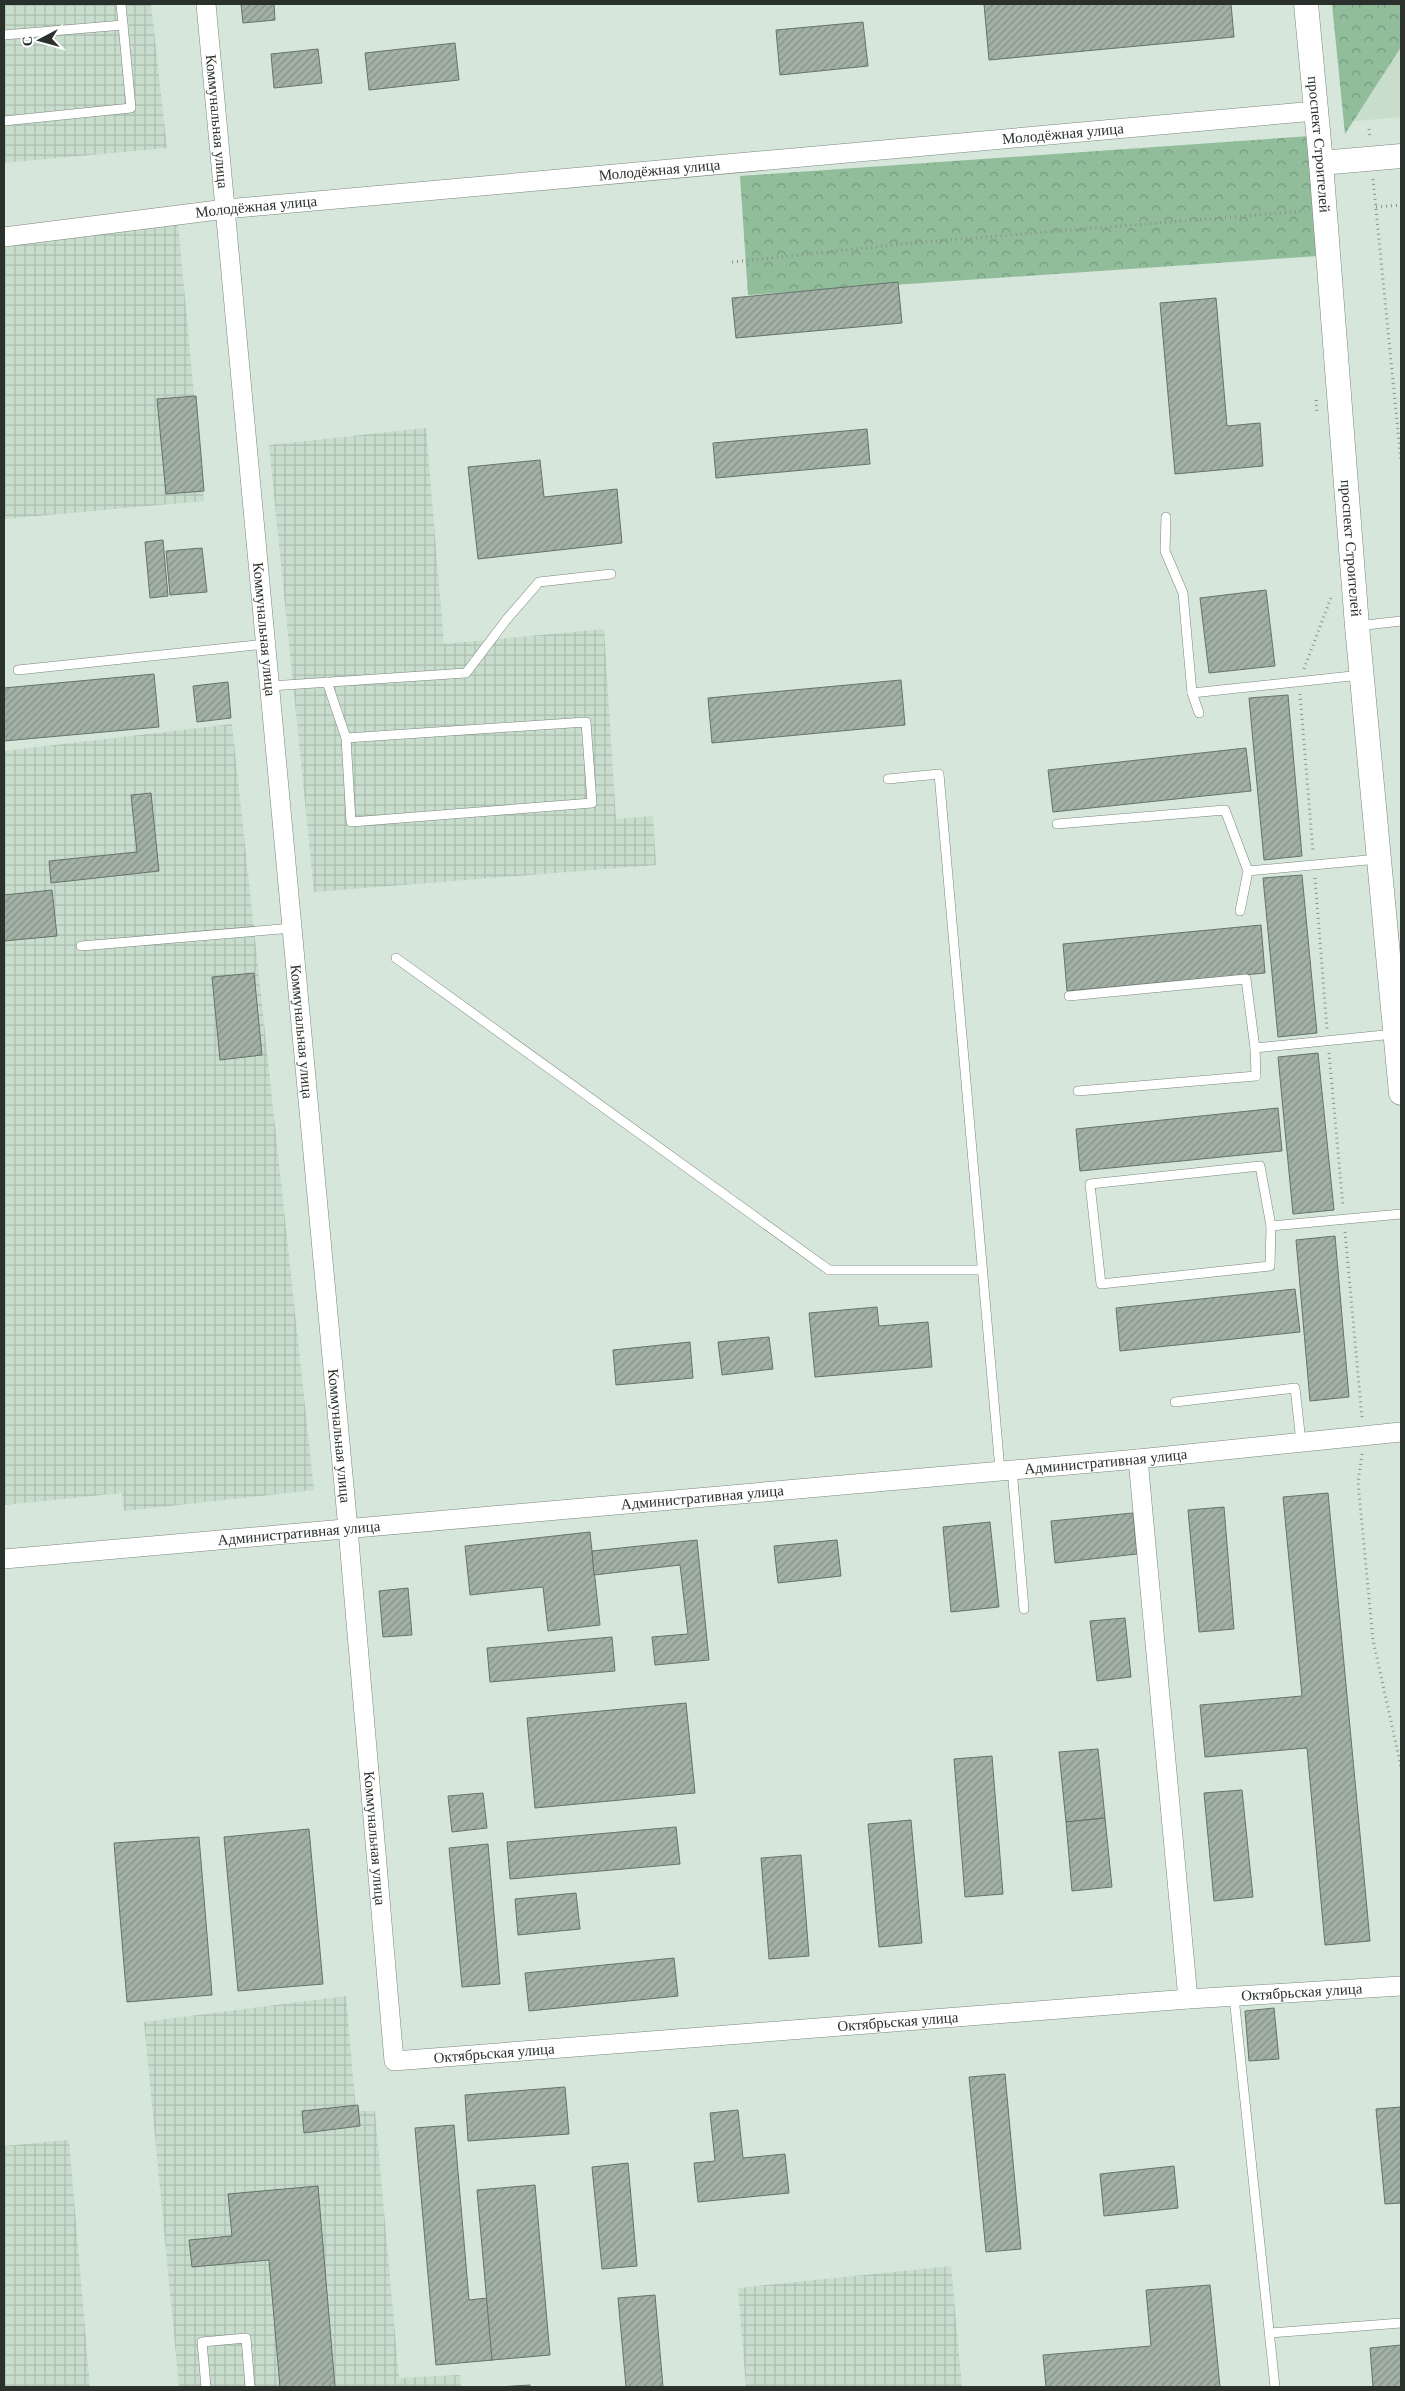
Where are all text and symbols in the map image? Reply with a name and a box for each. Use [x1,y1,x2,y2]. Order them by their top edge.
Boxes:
north arrow [15,15,65,65]
text: С [20,35,36,47]
street label: Коммунальная улица [203,54,231,190]
street label: проспект Строителей [1305,75,1333,213]
street label: Молодёжная улица [1001,120,1125,147]
street label: Молодёжная улица [598,157,721,183]
street label: Молодёжная улица [194,193,318,221]
street label: проспект Строителей [1338,479,1364,617]
street label: Коммунальная улица [250,562,278,697]
street label: Коммунальная улица [287,964,316,1100]
street label: Коммунальная улица [325,1368,354,1504]
street label: Административная улица [1024,1446,1188,1477]
street label: Административная улица [620,1482,785,1513]
street label: Административная улица [217,1518,381,1548]
street label: Коммунальная улица [361,1771,389,1906]
street label: Октябрьская улица [1241,1980,1363,2004]
street label: Октябрьская улица [837,2009,959,2034]
street label: Октябрьская улица [433,2040,556,2066]

